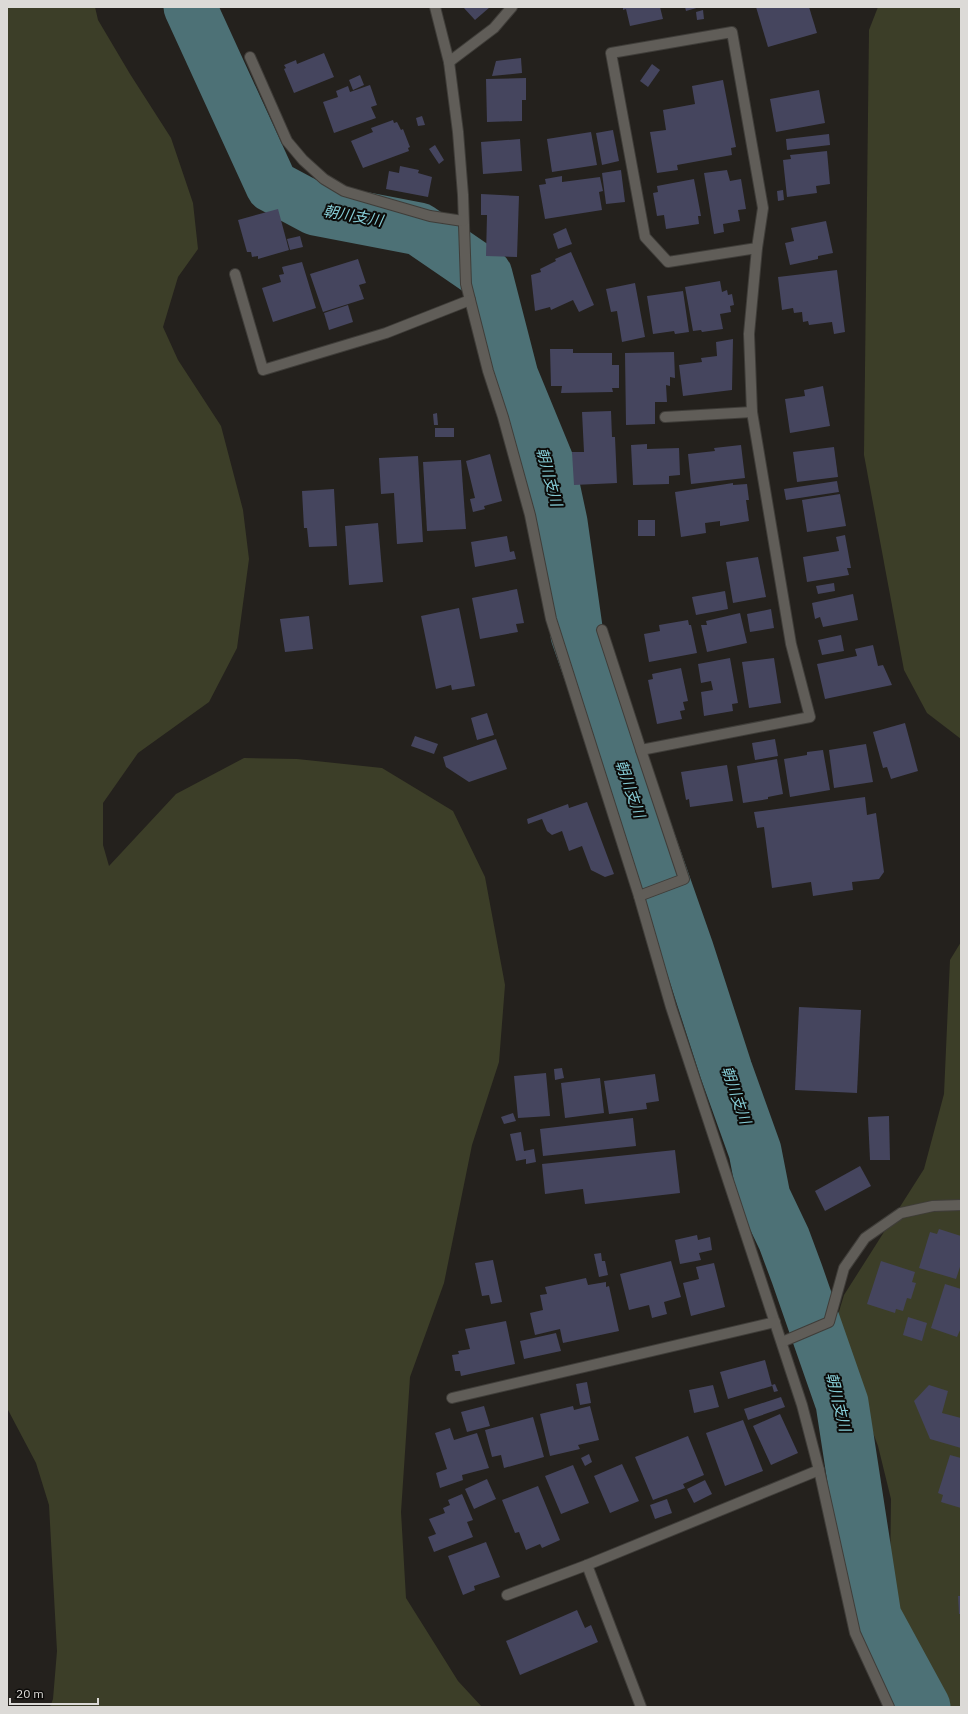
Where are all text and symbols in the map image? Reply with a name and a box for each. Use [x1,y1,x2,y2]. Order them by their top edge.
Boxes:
water label: 朝川支川 [322,201,386,230]
water label: 朝川支川 [533,445,567,510]
water label: 朝川支川 [612,757,650,822]
water label: 朝川支川 [718,1063,756,1128]
water label: 朝川支川 [822,1370,855,1435]
scale bar [10,1680,98,1706]
text: 20 m [16,1686,44,1701]

